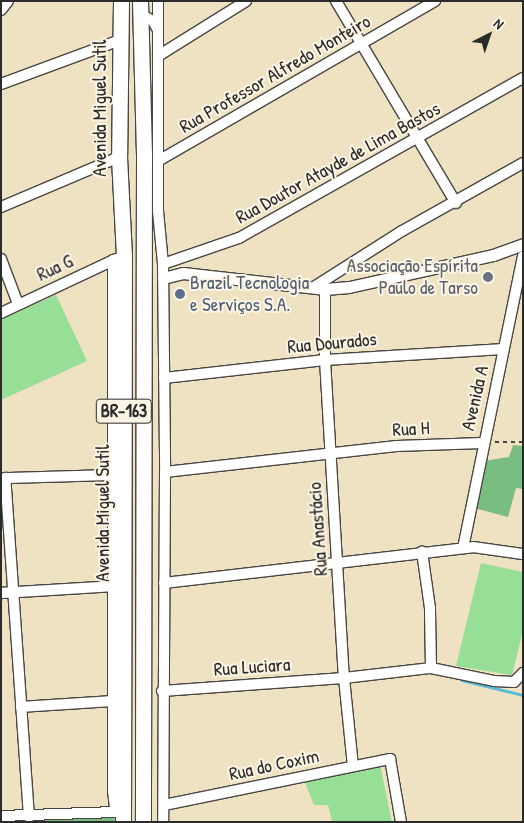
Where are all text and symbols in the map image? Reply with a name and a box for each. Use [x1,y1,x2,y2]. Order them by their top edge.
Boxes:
street label: Rua Professor Alfredo Monteiro [175,10,375,138]
north arrow [464,10,514,60]
text: N [490,14,508,33]
street label: Avenida Miguel Sutil [89,39,111,177]
street label: Rua Doutor Atayde de Lima Bastos [232,97,444,229]
street label: Rua G [33,250,77,286]
place label: Associação Espírita Paulo de Tarso [347,255,478,299]
marker: Associação Espírita Paulo de Tarso [482,271,494,283]
place label: Brazil Tecnologia e Serviços S.A. [190,272,309,316]
marker: Brazil Tecnologia e Serviços S.A. [174,288,186,300]
street label: Rua Dourados [286,328,378,358]
street label: Avenida A [456,363,494,433]
road number: BR-163 [95,396,153,426]
street label: Rua H [392,417,430,441]
street label: Avenida Miguel Sutil [92,444,114,582]
street label: Rua Anastácio [303,481,333,577]
street label: Rua Luciara [213,653,291,681]
street label: Rua do Coxim [227,744,321,786]

